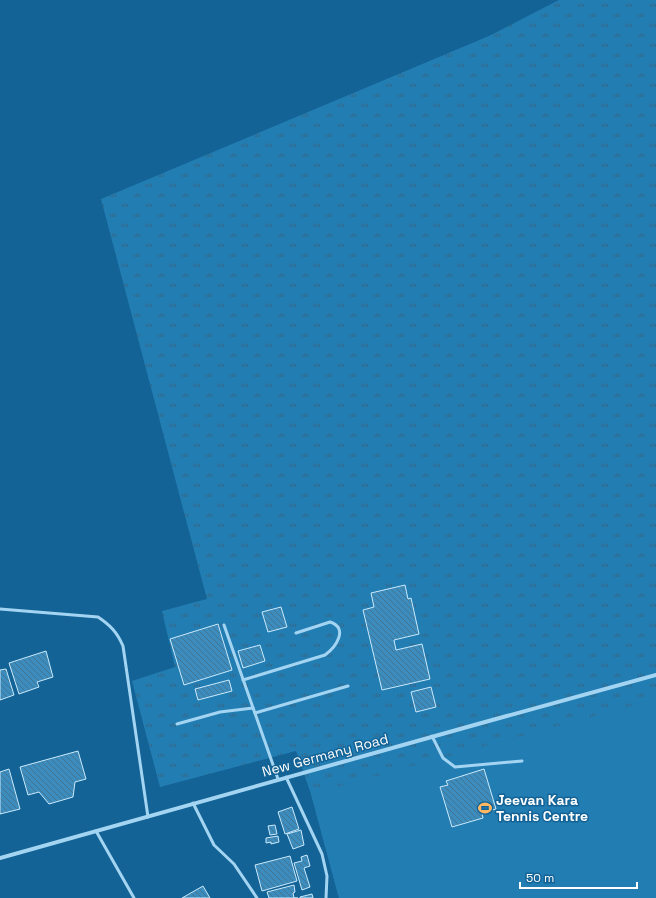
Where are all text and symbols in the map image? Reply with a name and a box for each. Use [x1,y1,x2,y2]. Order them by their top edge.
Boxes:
street label: New Germany Road [260,729,390,781]
place label: Jeevan Kara Tennis Centre [496,791,588,825]
sports icon: Jeevan Kara Tennis Centre [477,800,493,816]
scale bar [520,864,637,890]
text: 50 m [526,870,554,886]

